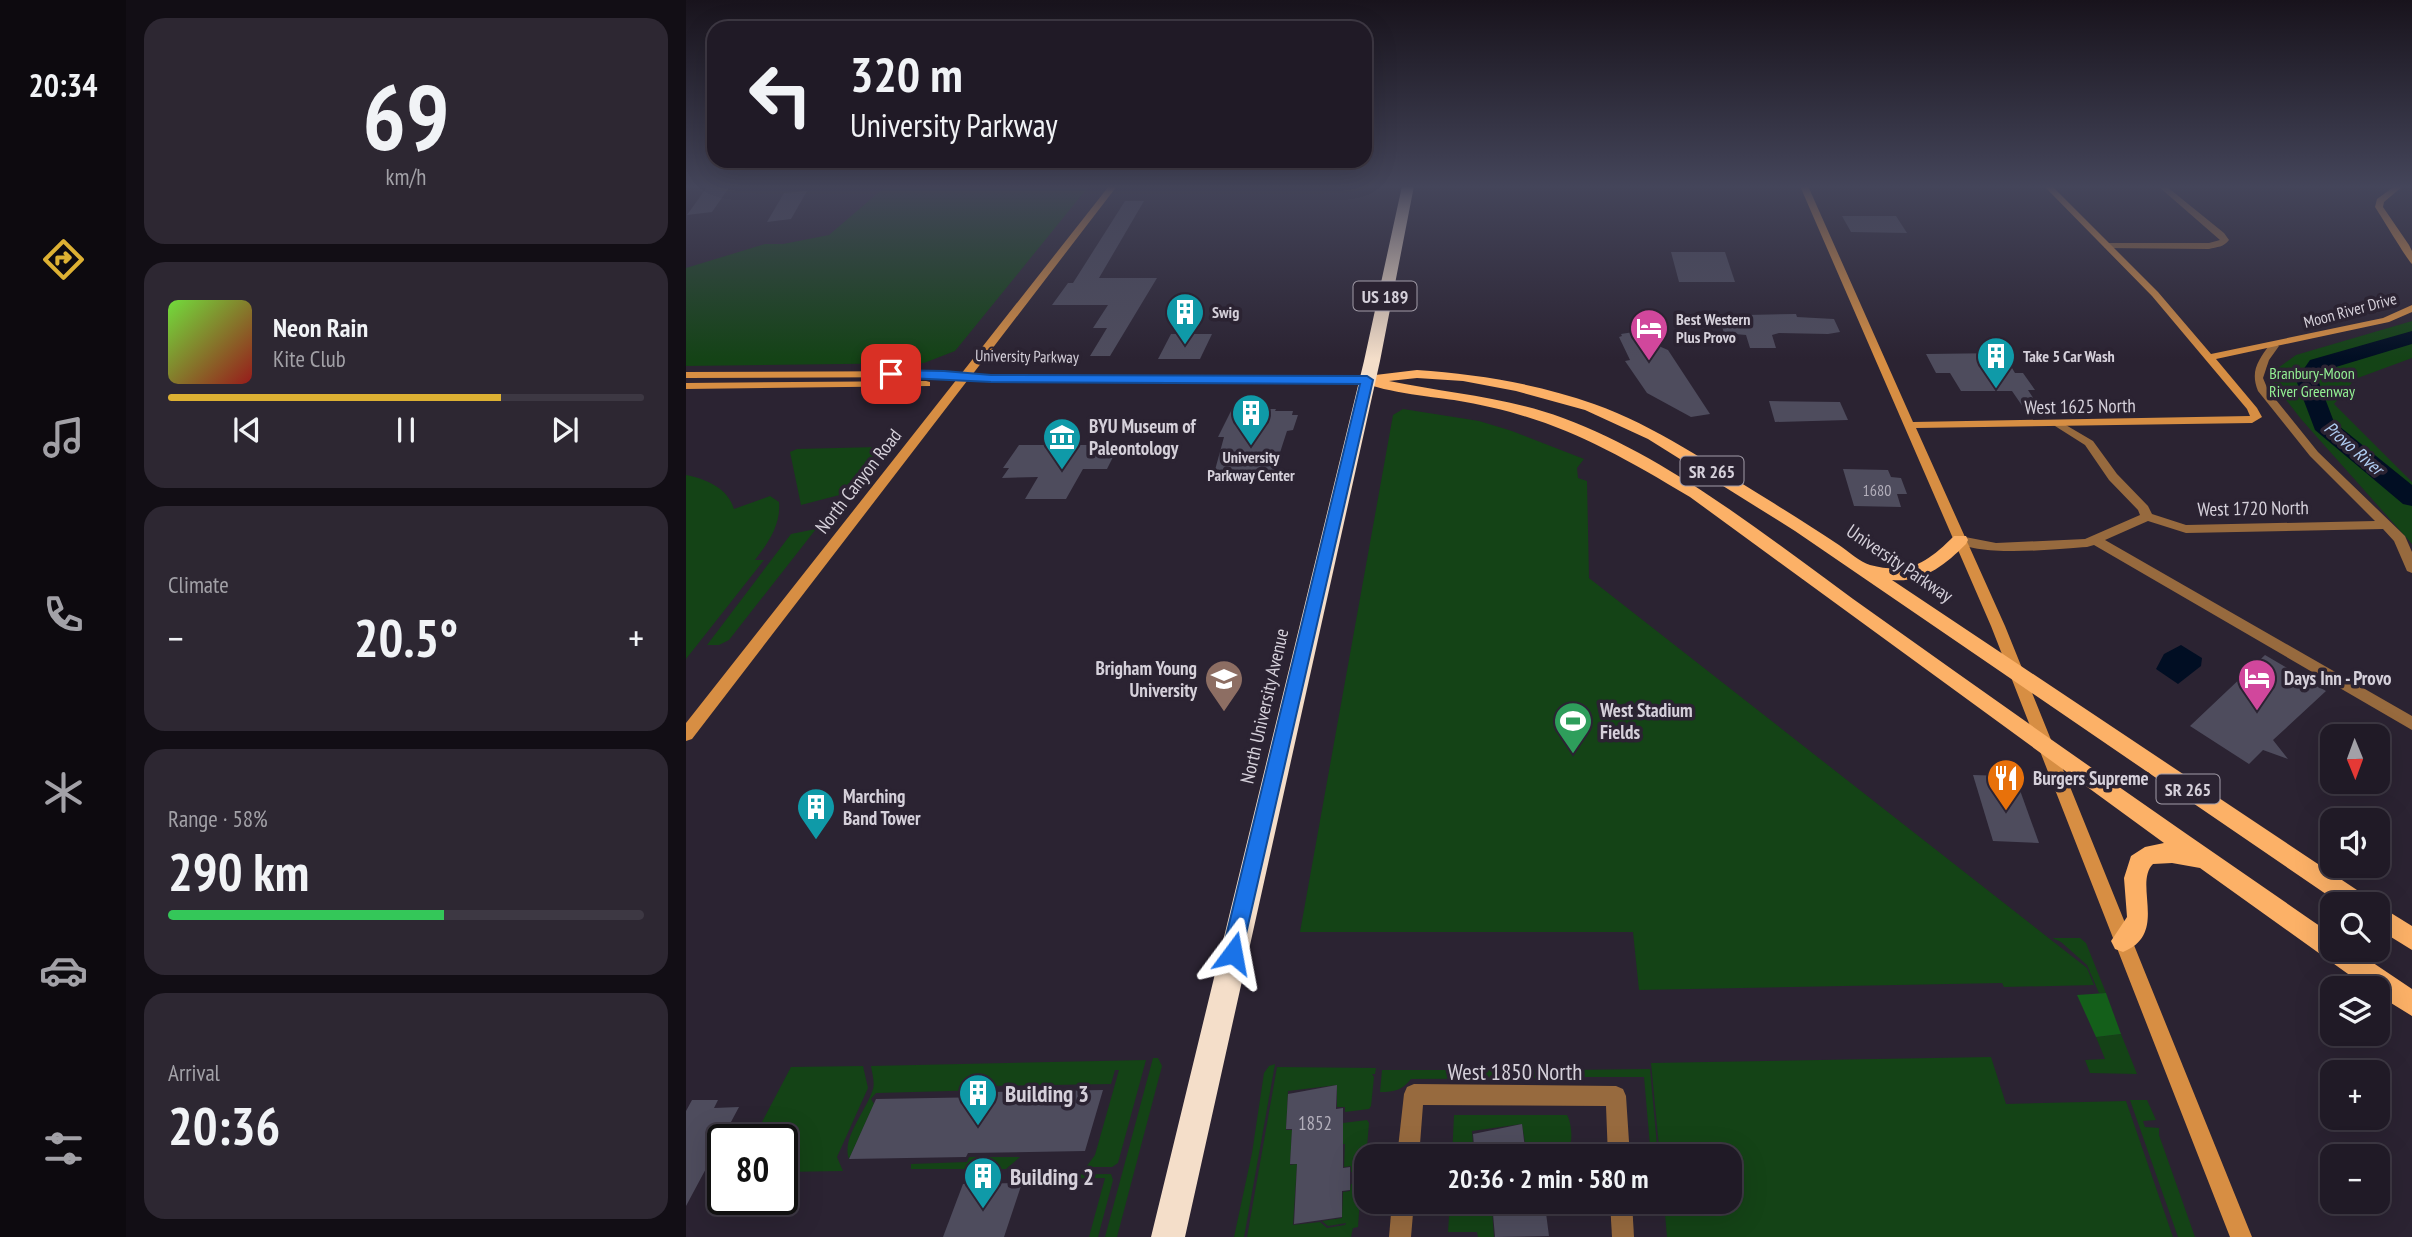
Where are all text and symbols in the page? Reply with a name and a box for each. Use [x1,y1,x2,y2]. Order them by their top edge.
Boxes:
text: 320 m [850,42,963,106]
icon: left [735,49,826,140]
text: 69 [363,57,450,175]
text: 20:34 [28,64,98,106]
text: University Parkway [850,104,1058,146]
text: km/h [386,162,426,191]
icon: directions [39,235,88,284]
road number: US 189 [1354,282,1416,310]
street label: Moon River Drive [2301,288,2399,332]
building icon: Swig [1164,291,1206,346]
place label: Swig [1212,302,1239,322]
hotel icon: Best Western Plus Provo [1628,307,1670,362]
place label: Best Western Plus Provo [1676,309,1750,347]
text: Neon Rain [273,311,368,344]
building icon: Take 5 Car Wash [1975,335,2017,390]
text: Kite Club [273,344,346,373]
pin [861,344,921,404]
street label: University Parkway [975,345,1079,367]
place label: Take 5 Car Wash [2023,346,2115,366]
icon: arrive [872,355,910,393]
park label: Branbury-Moon River Greenway [2269,363,2355,401]
building icon: University Parkway Center [1230,392,1272,447]
street label: West 1625 North [2024,393,2136,419]
icon: previous [228,411,266,449]
icon: pause [387,411,425,449]
icon: next [546,411,584,449]
icon: music [39,413,88,462]
place label: BYU Museum of Paleontology [1089,414,1196,460]
museum icon: BYU Museum of Paleontology [1041,416,1083,471]
water label: Provo River [2320,416,2391,482]
street label: North Canyon Road [810,424,906,538]
place label: University Parkway Center [1207,447,1295,485]
road number: SR 265 [1681,457,1744,486]
house number: 1680 [1863,480,1891,500]
street label: West 1720 North [2197,495,2309,521]
street label: University Parkway [1842,519,1959,608]
text: Climate [168,570,229,599]
icon: phone [39,590,88,639]
text: 20.5° [354,604,458,671]
text: − [168,613,184,662]
text: + [628,613,644,662]
street label: North University Avenue [1235,626,1294,786]
place label: Brigham Young University [1095,656,1197,702]
hotel icon: Days Inn - Provo [2236,657,2278,712]
school or university icon: Brigham Young University [1203,658,1245,713]
place label: Days Inn - Provo [2284,666,2392,690]
place label: West Stadium Fields [1599,698,1693,744]
sports icon: West Stadium Fields [1552,700,1594,755]
north arrow [2320,724,2390,794]
map controls [2320,724,2390,1214]
restaurant icon: Burgers Supreme [1985,757,2027,812]
place label: Burgers Supreme [2033,766,2149,790]
icon: climate [39,768,88,817]
road number: SR 265 [2156,774,2220,804]
place label: Marching Band Tower [843,784,921,830]
building icon: Marching Band Tower [795,786,837,841]
text: Range · 58% [168,804,268,833]
button: sound [2320,808,2390,878]
text: 290 km [168,838,309,905]
button: search [2320,892,2390,962]
position arrow [1196,916,1270,990]
icon: car [39,946,88,995]
button: layers [2320,976,2390,1046]
street label: West 1850 North [1448,1057,1583,1086]
text: Arrival [168,1058,220,1087]
button: + [2320,1060,2390,1130]
building icon: Building 3 [957,1072,999,1127]
place label: Building 3 [1005,1079,1089,1108]
text: 20:36 [168,1092,280,1159]
house number: 1852 [1298,1111,1332,1135]
icon: filters [39,1124,88,1173]
speed limit sign: 80 [707,1124,798,1215]
button: − [2320,1144,2390,1214]
building icon: Building 2 [962,1155,1004,1210]
place label: Building 2 [1010,1162,1094,1191]
text: 20:36 · 2 min · 580 m [1448,1162,1648,1195]

